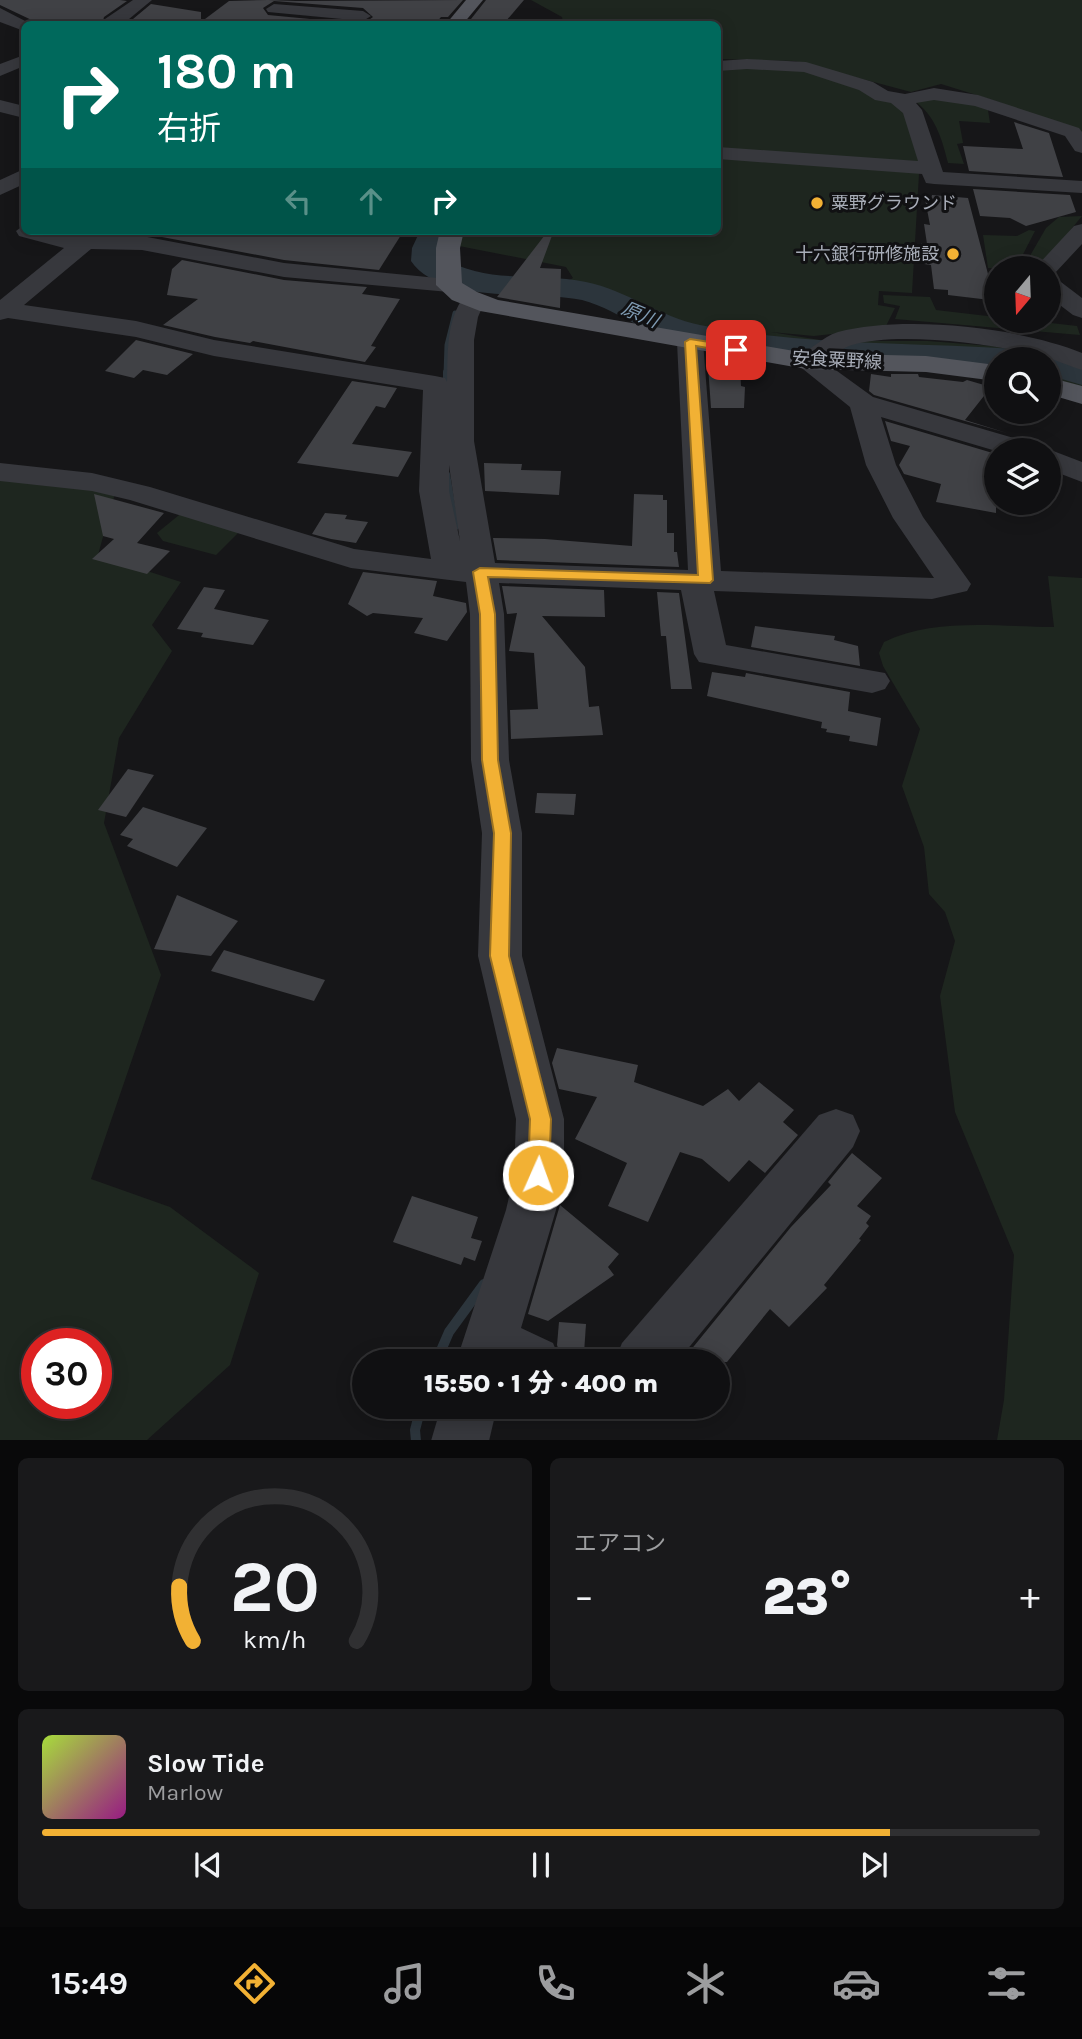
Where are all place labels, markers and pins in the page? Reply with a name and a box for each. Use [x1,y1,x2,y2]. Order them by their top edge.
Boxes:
place label: 粟野グラウンド [831,192,957,214]
marker: 粟野グラウンド [809,195,825,211]
place label: 十六銀行研修施設 [795,243,939,265]
marker: 十六銀行研修施設 [945,246,961,262]
pin [706,320,766,380]

